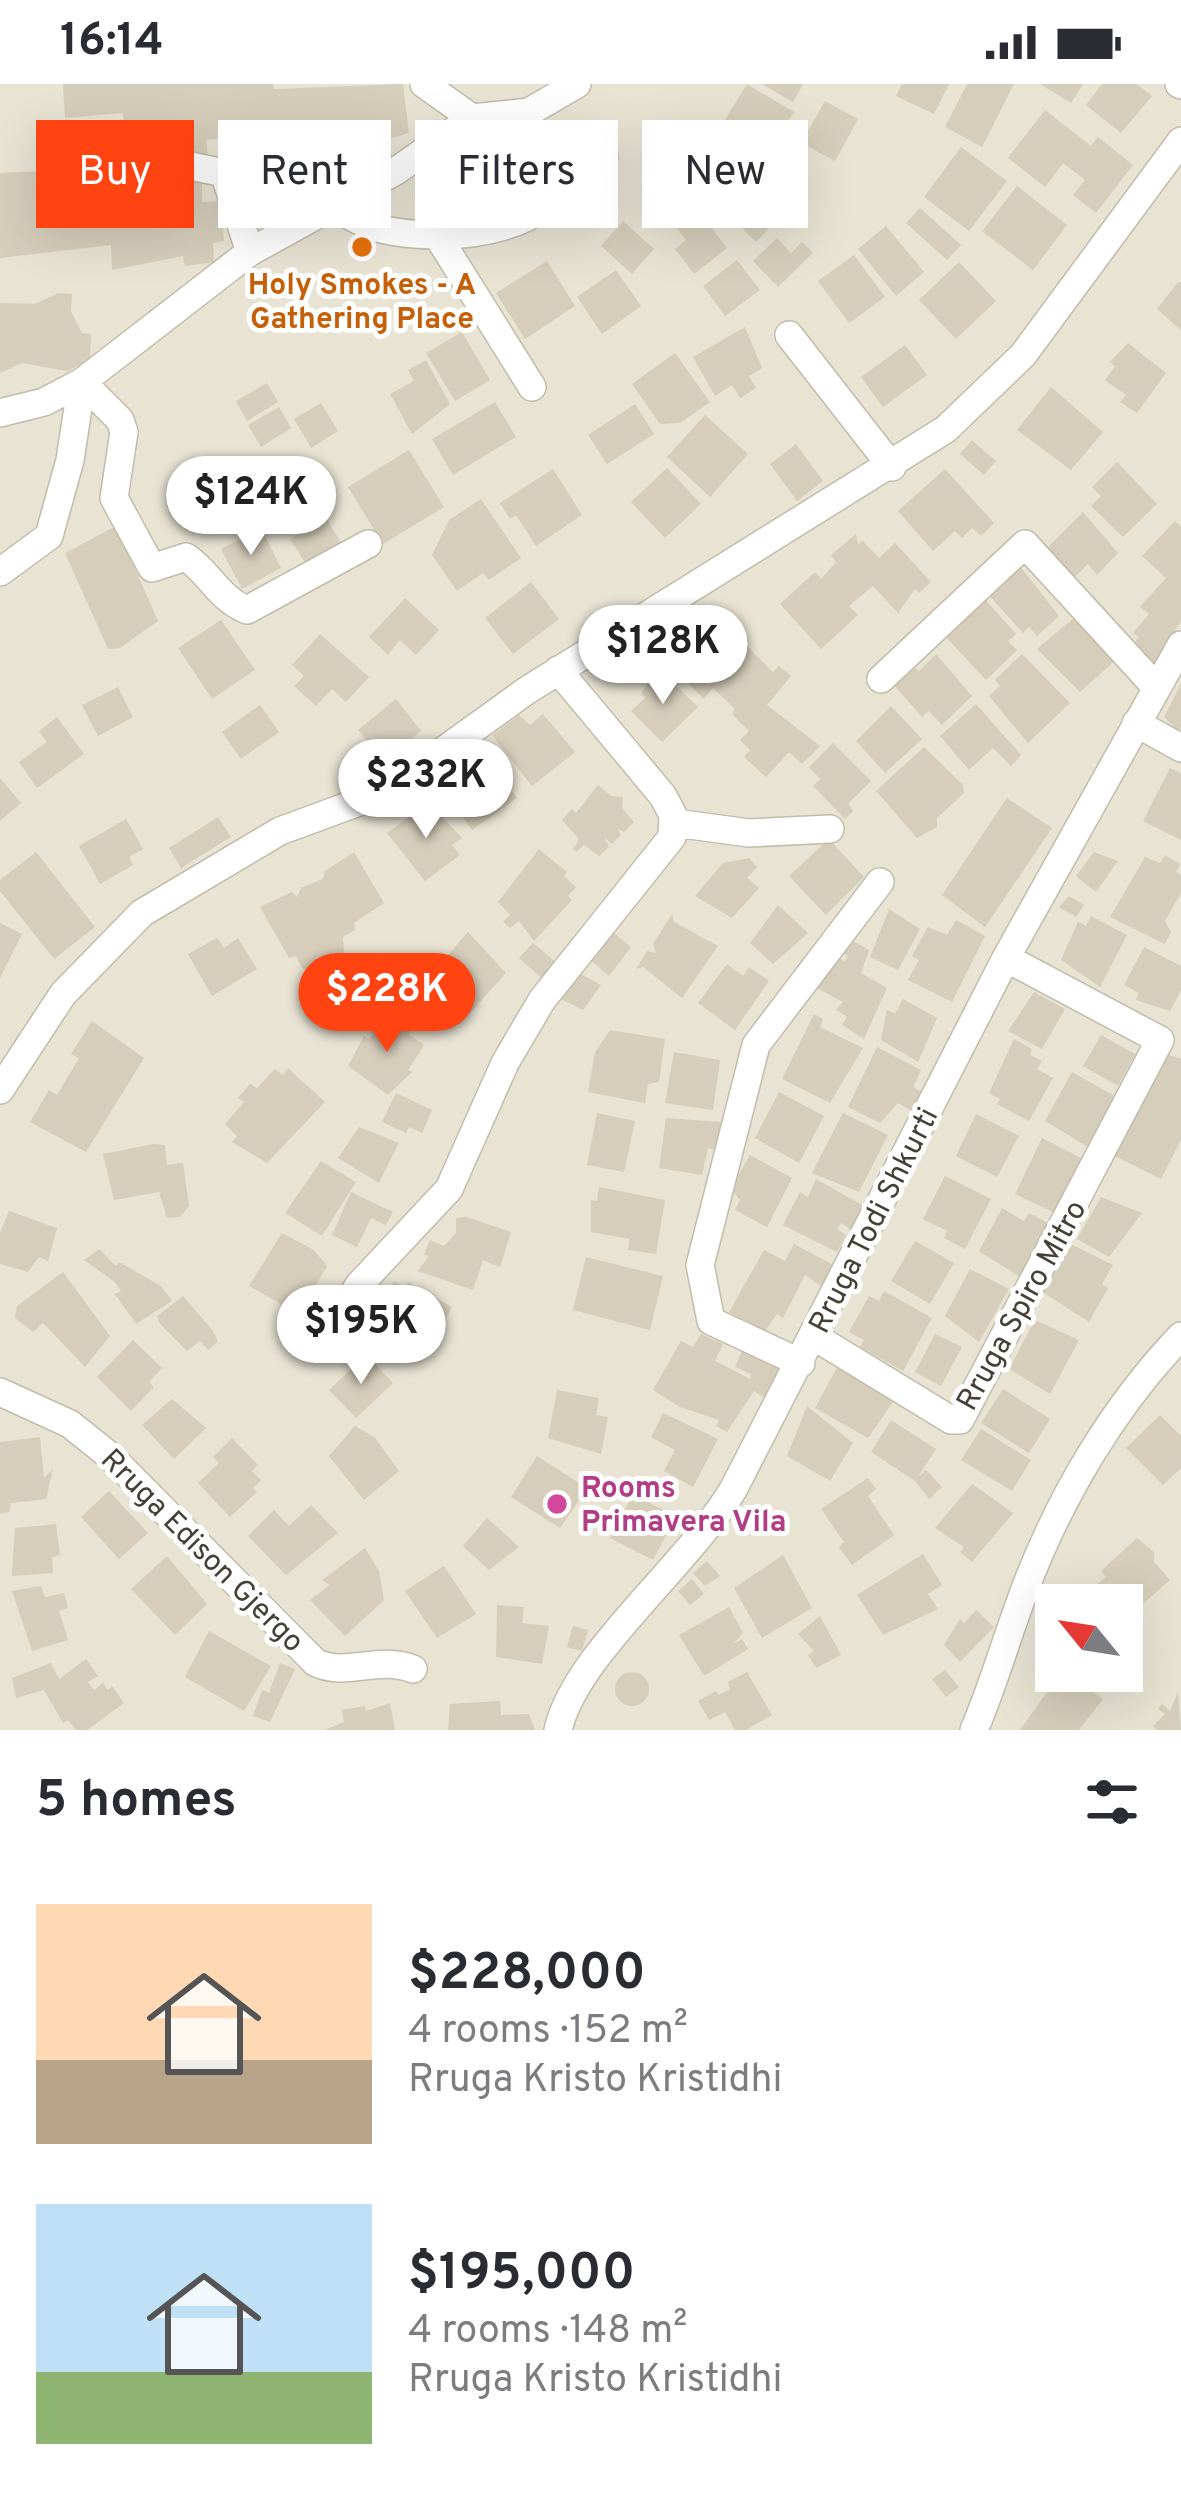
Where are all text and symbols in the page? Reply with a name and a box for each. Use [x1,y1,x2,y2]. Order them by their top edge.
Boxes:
text: 16:14 [60,14,164,71]
chip: Buy [36,120,194,228]
chip: Rent [218,120,391,228]
chip: Filters [415,120,618,228]
chip: New [642,120,808,228]
marker: Holy Smokes - A Gathering Place [349,234,375,260]
place label: Holy Smokes - A Gathering Place [248,268,476,339]
pin: $124K [167,456,335,558]
text: $124K [193,470,309,519]
pin: $128K [579,605,747,707]
text: $128K [606,619,720,668]
pin: $232K [342,739,510,841]
text: $232K [365,753,487,802]
pin: $228K [303,953,471,1055]
text: $228K [325,967,449,1016]
street label: Rruga Todi Shkurti [802,1102,948,1340]
street label: Rruga Spiro Mitro [950,1195,1096,1418]
pin: $195K [277,1285,445,1387]
text: $195K [304,1299,418,1348]
street label: Rruga Edison Gjergo [92,1442,311,1661]
place label: Rooms Primavera Vila [581,1471,787,1542]
marker: Rooms Primavera Vila [544,1491,570,1517]
north arrow [1035,1584,1143,1692]
map controls [1035,1584,1143,1692]
icon: filters [1079,1769,1145,1835]
text: 5 homes [36,1770,237,1835]
text: $228,000 [408,1943,646,2008]
icon: home [132,1952,276,2096]
text: 4 rooms · 152 m² [408,2008,688,2057]
text: Rruga Kristo Kristidhi [408,2057,782,2106]
text: $195,000 [408,2243,635,2308]
icon: home [132,2252,276,2396]
text: 4 rooms · 148 m² [408,2308,687,2357]
text: Rruga Kristo Kristidhi [408,2357,782,2406]

